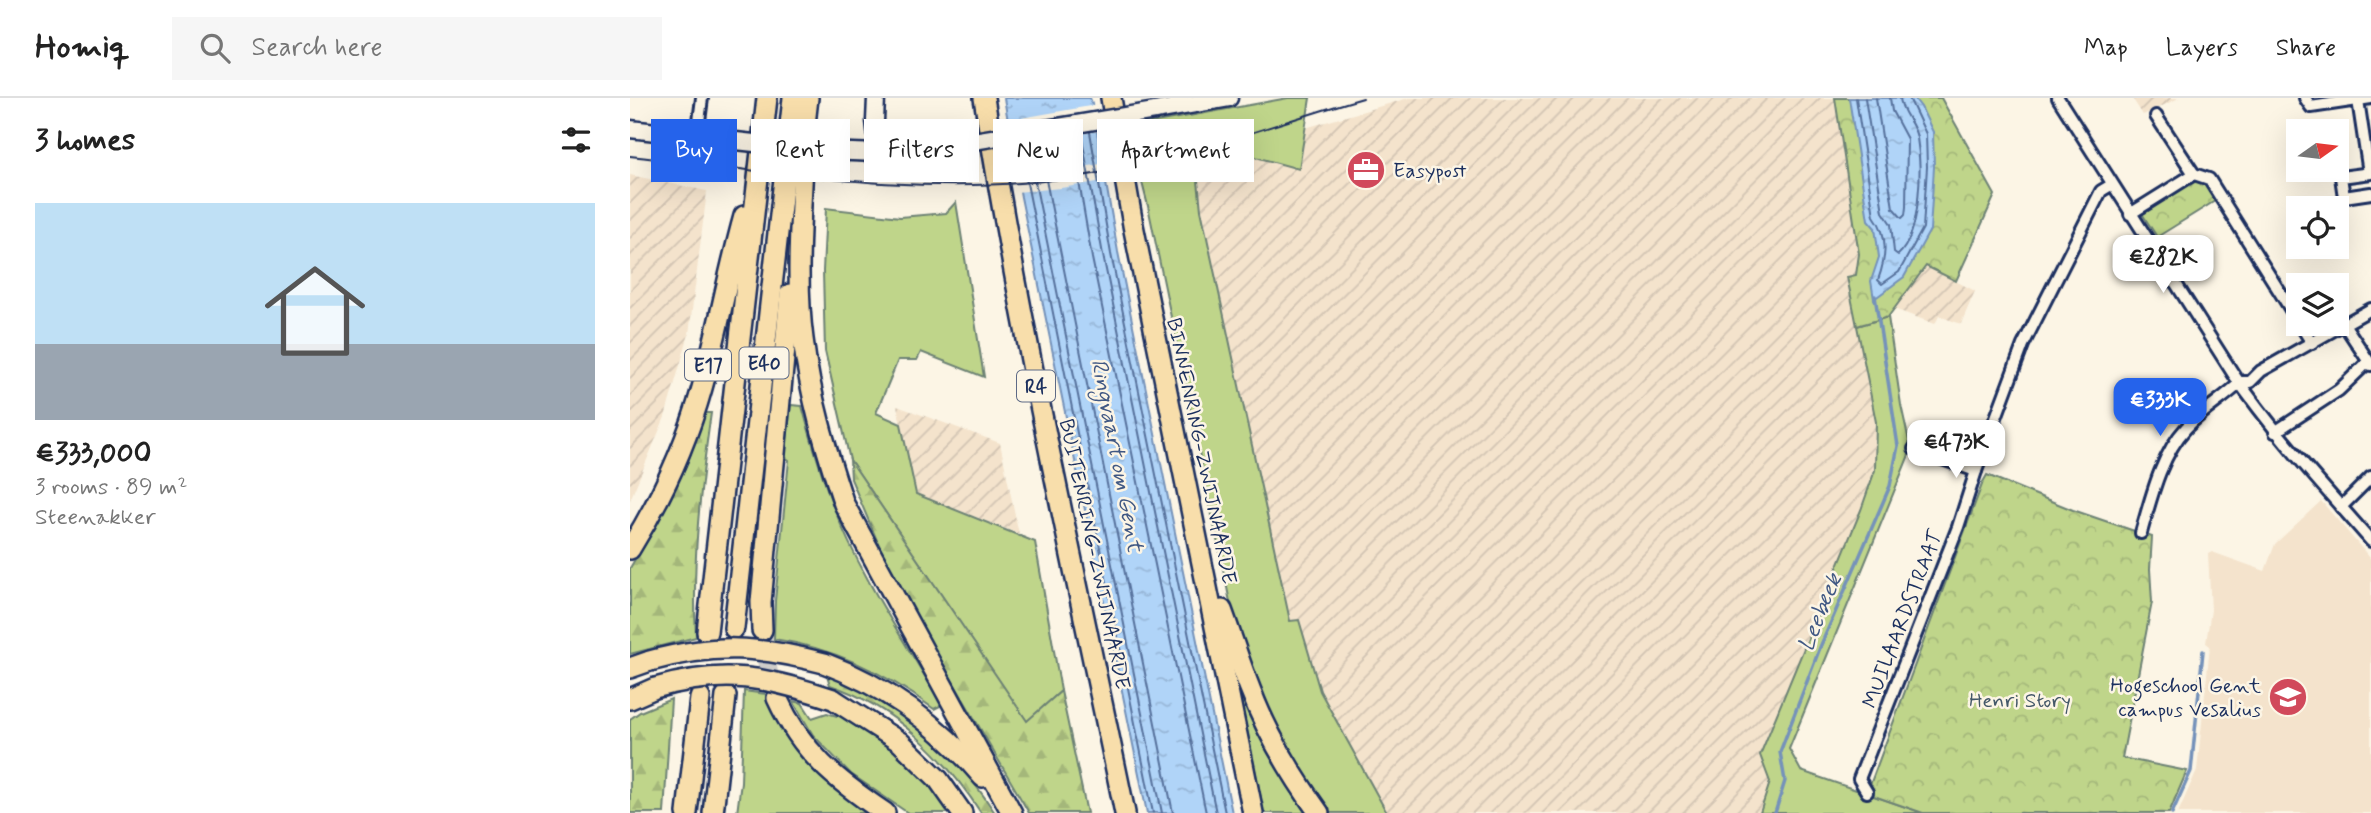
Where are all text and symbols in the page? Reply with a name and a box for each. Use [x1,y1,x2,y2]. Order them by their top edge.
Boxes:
search box [172,17,662,80]
text: Homiq [35,26,130,70]
icon: search [196,29,234,67]
text: Search here [252,31,382,65]
text: Map [2084,33,2128,64]
text: Layers [2166,33,2238,64]
text: Share [2276,33,2336,64]
chip: Buy [651,119,737,182]
chip: Rent [751,119,850,182]
chip: Filters [864,119,979,182]
chip: New [993,119,1083,182]
chip: Apartment [1097,119,1254,182]
north arrow [2286,119,2348,182]
map controls [2286,119,2349,336]
text: 3 homes [35,121,135,160]
icon: filters [557,121,595,159]
office icon: Easypost [1345,149,1387,191]
place label: Easypost [1393,157,1467,185]
button: locate [2286,196,2349,259]
pin: €282K [2114,236,2212,295]
text: €282K [2129,243,2197,273]
icon: home [252,248,378,374]
button: layers [2286,273,2349,336]
street label: BINNENRING-ZWIJNAARDE [1159,315,1243,587]
road number: E40 [740,347,788,378]
road number: E17 [685,350,731,380]
water label: Ringvaart om Gent [1081,356,1150,556]
road number: R4 [1017,370,1055,402]
pin: €333K [2111,378,2209,438]
text: €333K [2130,386,2190,416]
street label: BUITENRING-ZWIJNAARDE [1052,416,1136,692]
pin: €473K [1907,420,2005,480]
text: €473K [1923,428,1989,458]
text: €333,000 [35,434,152,473]
text: 3 rooms · 89 m² [35,473,187,503]
text: Steenakker [35,503,156,533]
street label: MUILAARDSTRAAT [1856,526,1950,712]
water label: Leebeek [1792,568,1850,656]
place label: Hogeschool Gent campus Vesalius [2110,672,2262,724]
school or university icon: Hogeschool Gent campus Vesalius [2267,676,2309,718]
park label: Henri Story [1969,687,2071,715]

